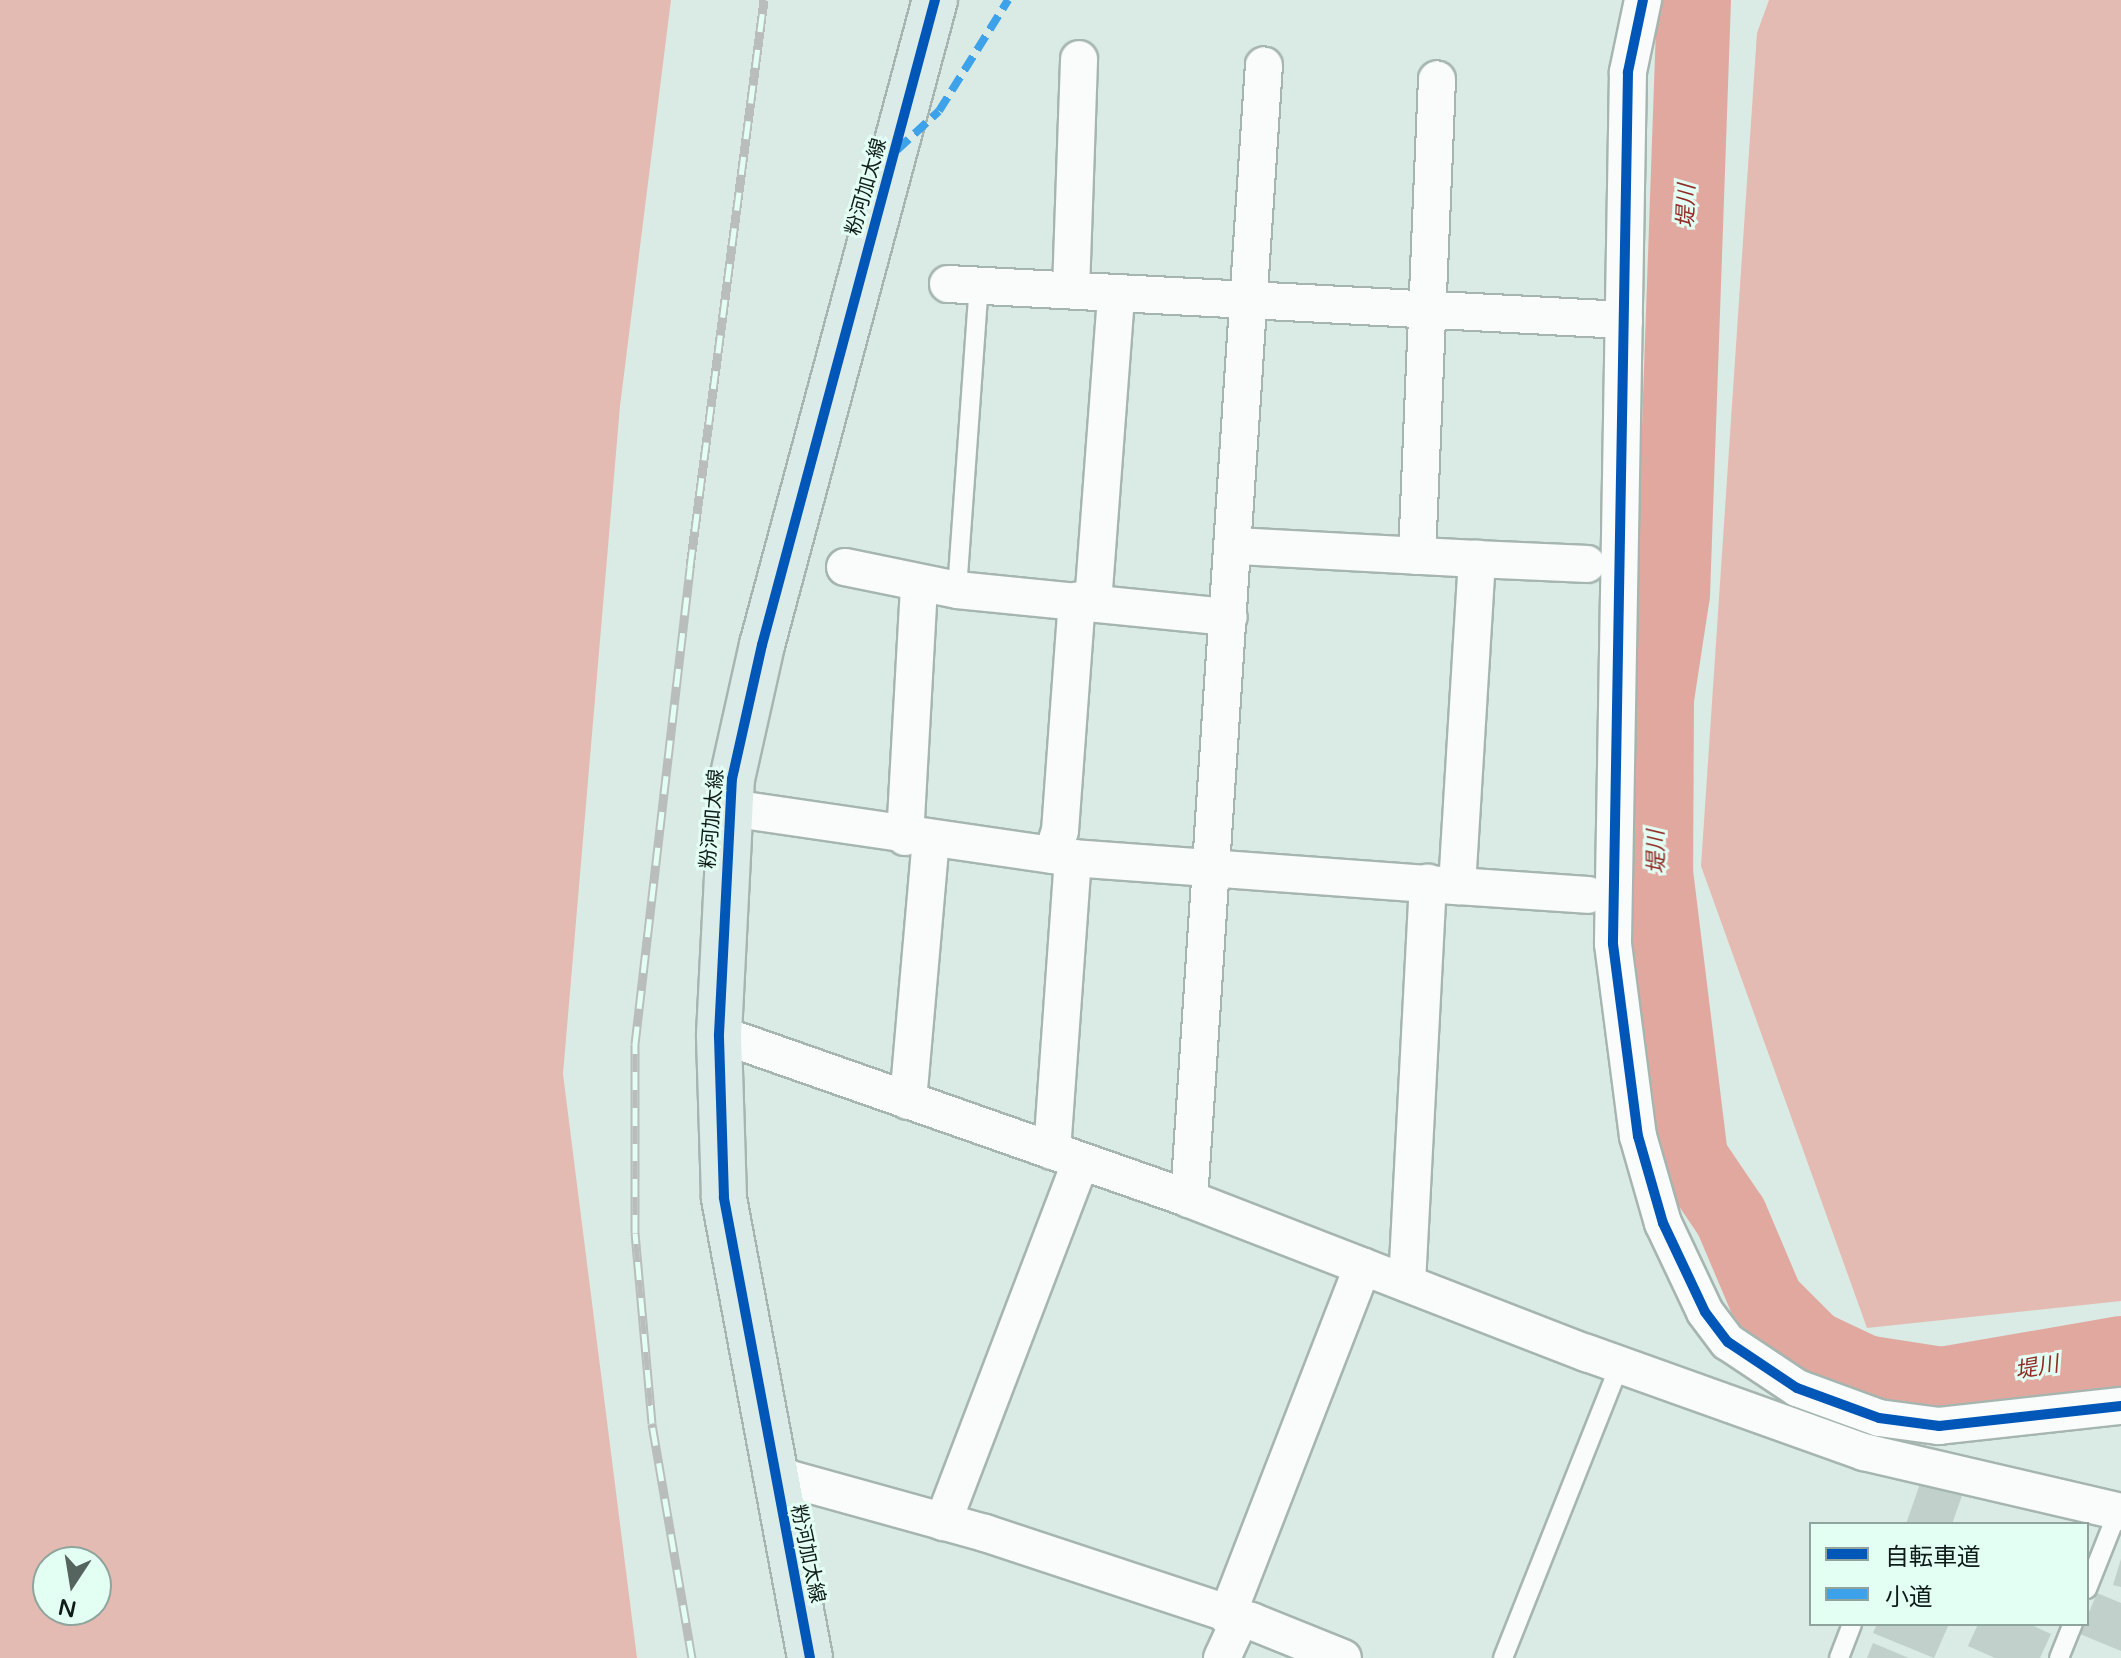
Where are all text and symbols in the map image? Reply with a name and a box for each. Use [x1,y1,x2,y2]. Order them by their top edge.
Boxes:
street label: 粉河加太線 [842,136,892,238]
water label: 堤川 [1673,184,1701,228]
street label: 粉河加太線 [697,768,729,870]
water label: 堤川 [1643,830,1671,874]
water label: 堤川 [2013,1351,2061,1385]
street label: 粉河加太線 [785,1503,829,1605]
legend [1809,1522,2089,1626]
text: 自転車道 [1885,1543,1981,1572]
north arrow [32,1546,112,1626]
text: 小道 [1885,1583,1933,1612]
text: N [56,1593,79,1622]

